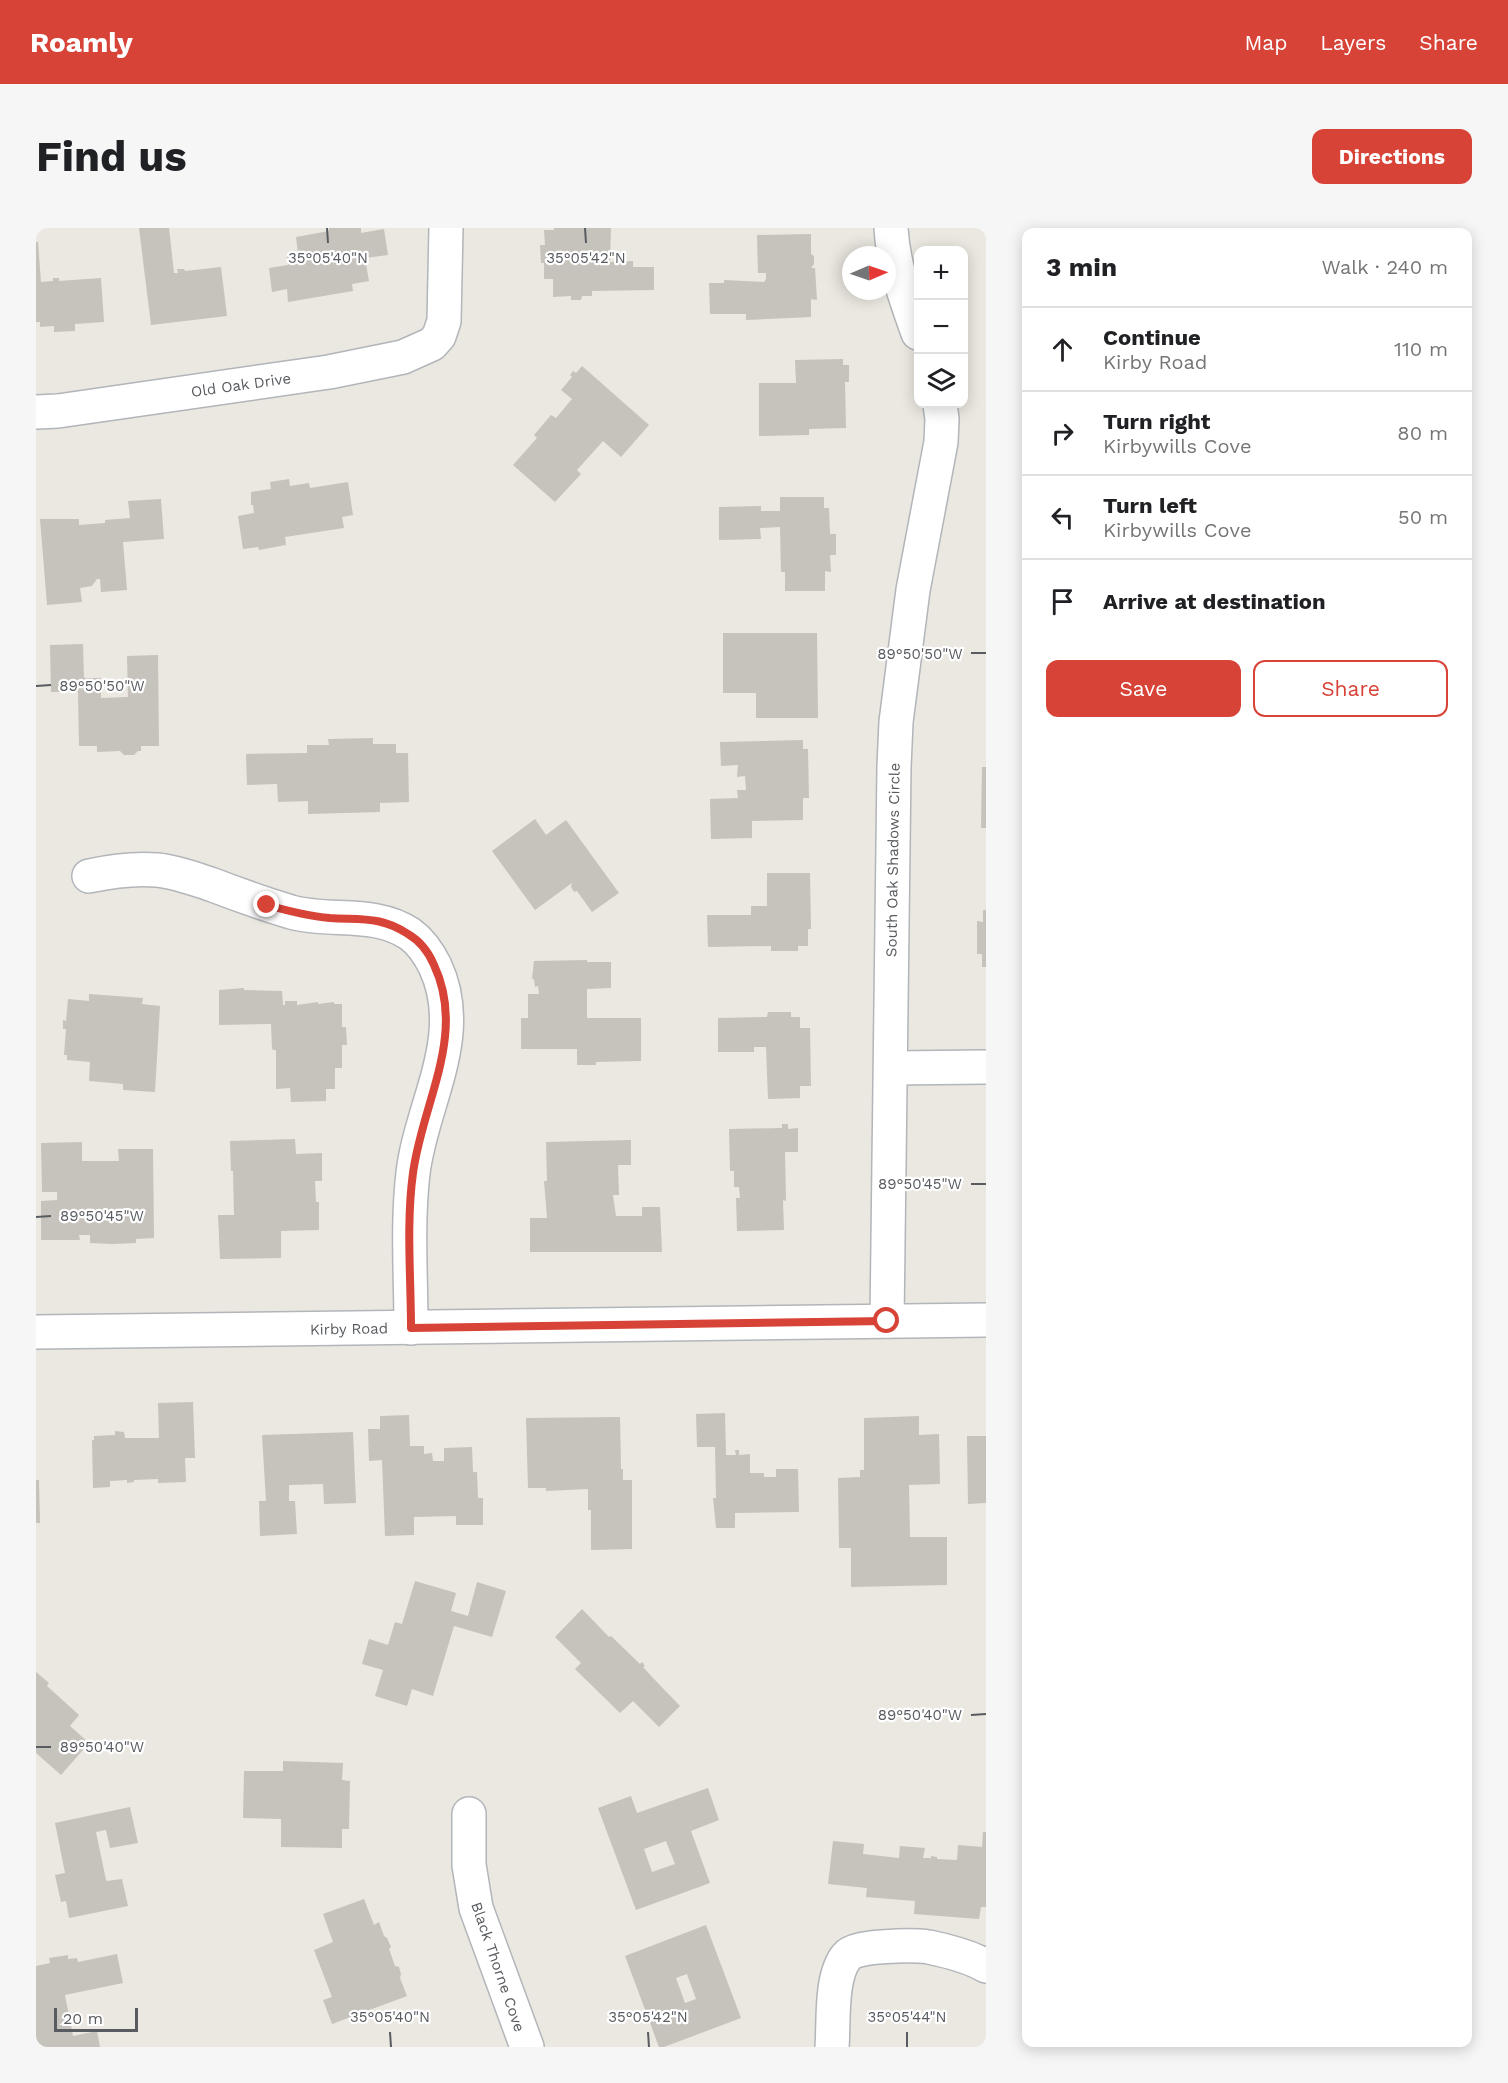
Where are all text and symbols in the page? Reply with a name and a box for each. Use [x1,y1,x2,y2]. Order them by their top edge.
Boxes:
text: Roamly [30,26,133,59]
text: Map [1244,30,1287,55]
text: Layers [1320,30,1386,55]
text: Share [1419,30,1478,55]
button: Directions [1312,129,1472,184]
text: Find us [36,132,187,181]
north arrow [842,246,896,300]
map controls [914,246,968,408]
button: + [914,246,968,300]
text: 35°05'40"N [288,249,368,267]
text: 35°05'42"N [546,249,626,267]
text: 3 min [1046,252,1117,282]
text: Walk · 240 m [1321,255,1448,279]
button: − [914,300,968,354]
text: Continue [1103,325,1201,350]
icon: ahead [1046,333,1079,366]
text: 110 m [1394,337,1448,361]
text: Kirby Road [1103,350,1207,374]
button: layers [914,354,968,408]
street label: Old Oak Drive [190,369,292,401]
text: Turn right [1103,409,1210,434]
icon: right [1046,417,1079,450]
text: 80 m [1397,421,1448,445]
text: Kirbywills Cove [1103,434,1251,458]
text: Turn left [1103,493,1197,518]
icon: left [1046,501,1079,534]
text: 50 m [1398,505,1448,529]
text: Kirbywills Cove [1103,518,1251,542]
icon: arrive [1046,585,1079,618]
text: Arrive at destination [1103,589,1326,614]
text: 89°50'50"W [877,645,963,663]
button: Save [1046,660,1241,717]
button: Share [1253,660,1448,717]
text: 89°50'50"W [59,677,145,695]
street label: South Oak Shadows Circle [882,763,904,957]
route end [253,891,279,917]
text: 89°50'45"W [878,1175,962,1193]
text: 89°50'45"W [60,1207,144,1225]
route start [873,1307,899,1333]
street label: Kirby Road [310,1319,388,1339]
text: 89°50'40"W [878,1706,962,1724]
text: 89°50'40"W [60,1738,144,1756]
street label: Black Thorne Cove [467,1900,529,2034]
scale bar [54,2005,138,2032]
text: 35°05'40"N [350,2008,430,2026]
text: 35°05'42"N [608,2008,688,2026]
text: 35°05'44"N [867,2008,947,2026]
text: 20 m [63,2009,103,2028]

